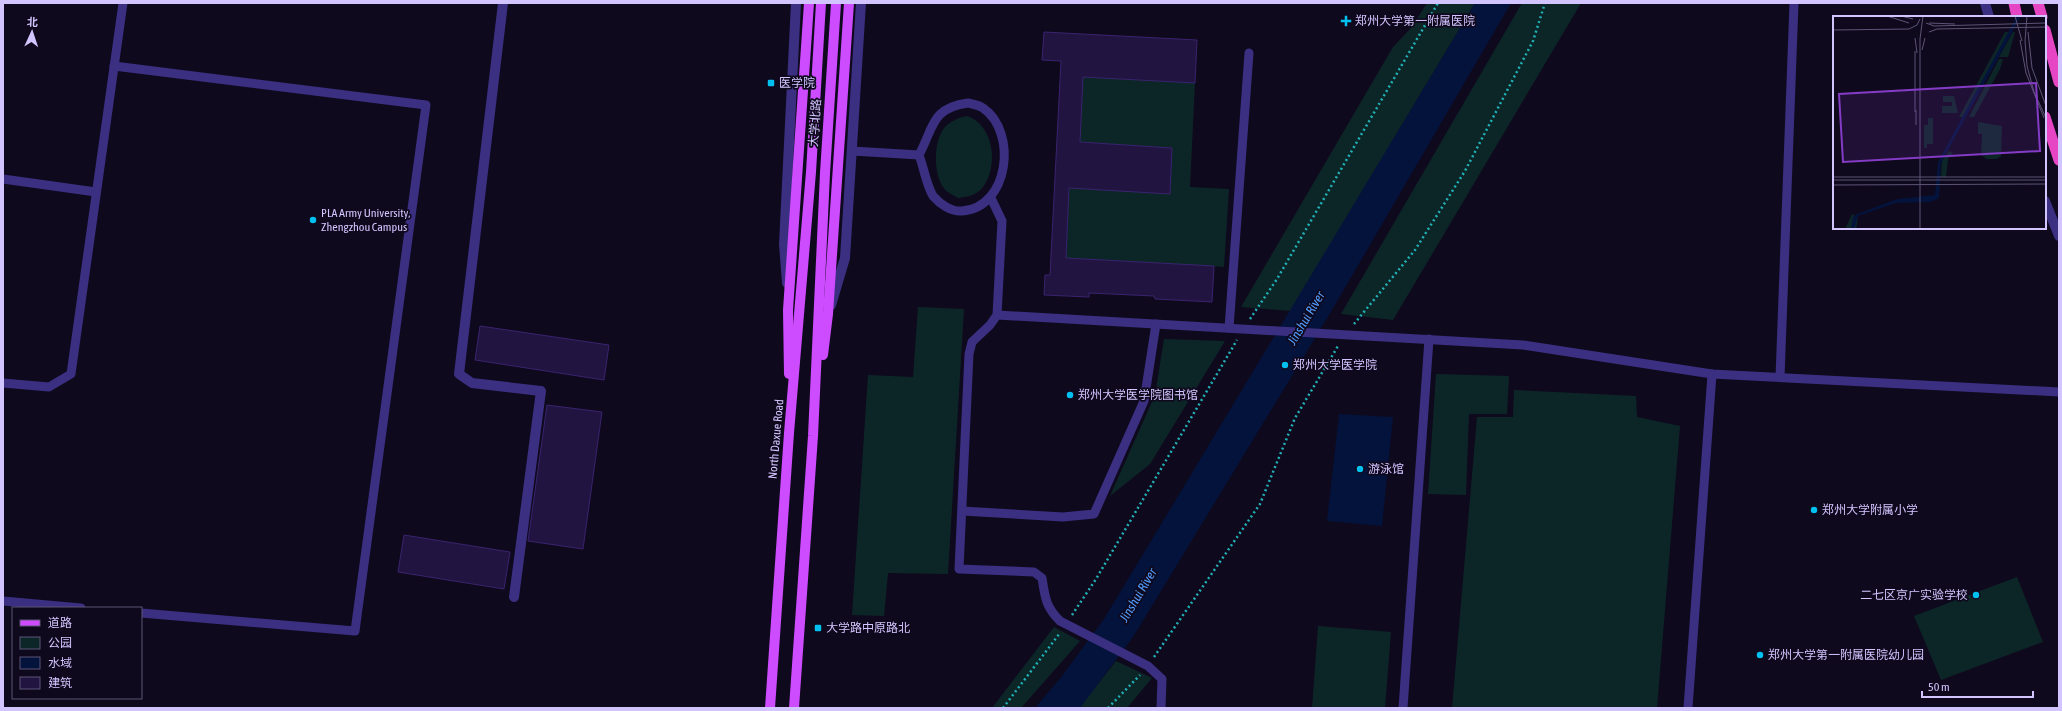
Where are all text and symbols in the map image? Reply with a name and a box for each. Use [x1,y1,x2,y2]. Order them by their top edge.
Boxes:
north arrow [12,12,52,52]
place label: 郑州大学第一附属医院 [1355,14,1475,28]
marker: 郑州大学第一附属医院 [1340,15,1352,27]
text: 北 [27,16,38,28]
inset map [1833,16,2046,229]
place label: 医学院 [779,76,815,90]
marker: 医学院 [766,78,776,88]
street label: 大学北路 [806,99,824,147]
place label: PLA Army University, Zhengzhou Campus [321,206,410,234]
marker: PLA Army University, Zhengzhou Campus [308,215,318,225]
water label: Jinshui River [1284,287,1328,348]
place label: 郑州大学医学院 [1293,358,1377,372]
marker: 郑州大学医学院 [1280,360,1290,370]
place label: 郑州大学医学院图书馆 [1078,388,1198,402]
marker: 郑州大学医学院图书馆 [1065,390,1075,400]
street label: North Daxue Road [766,399,786,479]
place label: 游泳馆 [1368,462,1404,476]
marker: 游泳馆 [1355,464,1365,474]
place label: 郑州大学附属小学 [1822,503,1918,517]
marker: 郑州大学附属小学 [1809,505,1819,515]
water label: Jinshui River [1116,564,1160,625]
place label: 二七区京广实验学校 [1860,588,1968,602]
marker: 二七区京广实验学校 [1971,590,1981,600]
legend [12,607,142,699]
text: 道路 [48,616,72,630]
place label: 大学路中原路北 [826,621,910,635]
marker: 大学路中原路北 [813,623,823,633]
text: 公园 [48,636,72,650]
place label: 郑州大学第一附属医院幼儿园 [1768,648,1924,662]
marker: 郑州大学第一附属医院幼儿园 [1755,650,1765,660]
text: 水域 [48,656,72,670]
scale bar [1922,673,2033,699]
text: 建筑 [48,676,72,690]
text: 50 m [1928,680,1950,694]

